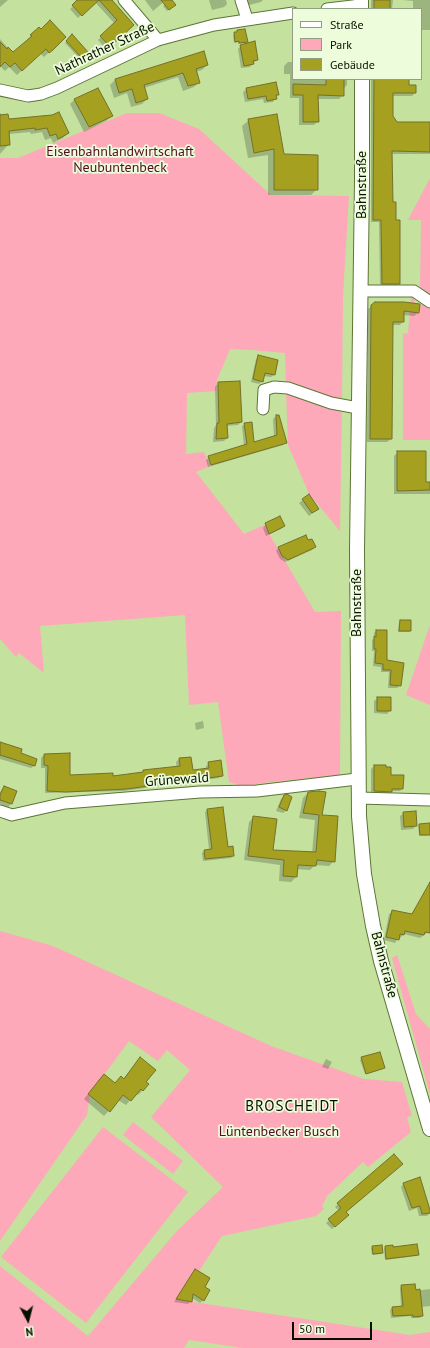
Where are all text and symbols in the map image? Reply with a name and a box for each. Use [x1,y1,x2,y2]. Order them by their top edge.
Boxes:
legend [292,8,422,80]
text: Straße [330,17,364,32]
street label: Nathrather Straße [53,19,157,79]
text: Park [330,37,352,52]
text: Gebäude [330,57,375,72]
park label: Eisenbahnlandwirtschaft Neubuntenbeck [46,144,194,176]
street label: Bahnstraße [354,151,370,219]
street label: Bahnstraße [349,569,365,637]
street label: Grünewald [144,769,210,791]
street label: Bahnstraße [367,930,401,1000]
district label: BROSCHEIDT [245,1098,339,1116]
park label: Lüntenbecker Busch [219,1124,339,1140]
north arrow [8,1300,48,1340]
scale bar [294,1314,374,1340]
text: 50 m [299,1321,325,1336]
text: N [25,1325,34,1339]

